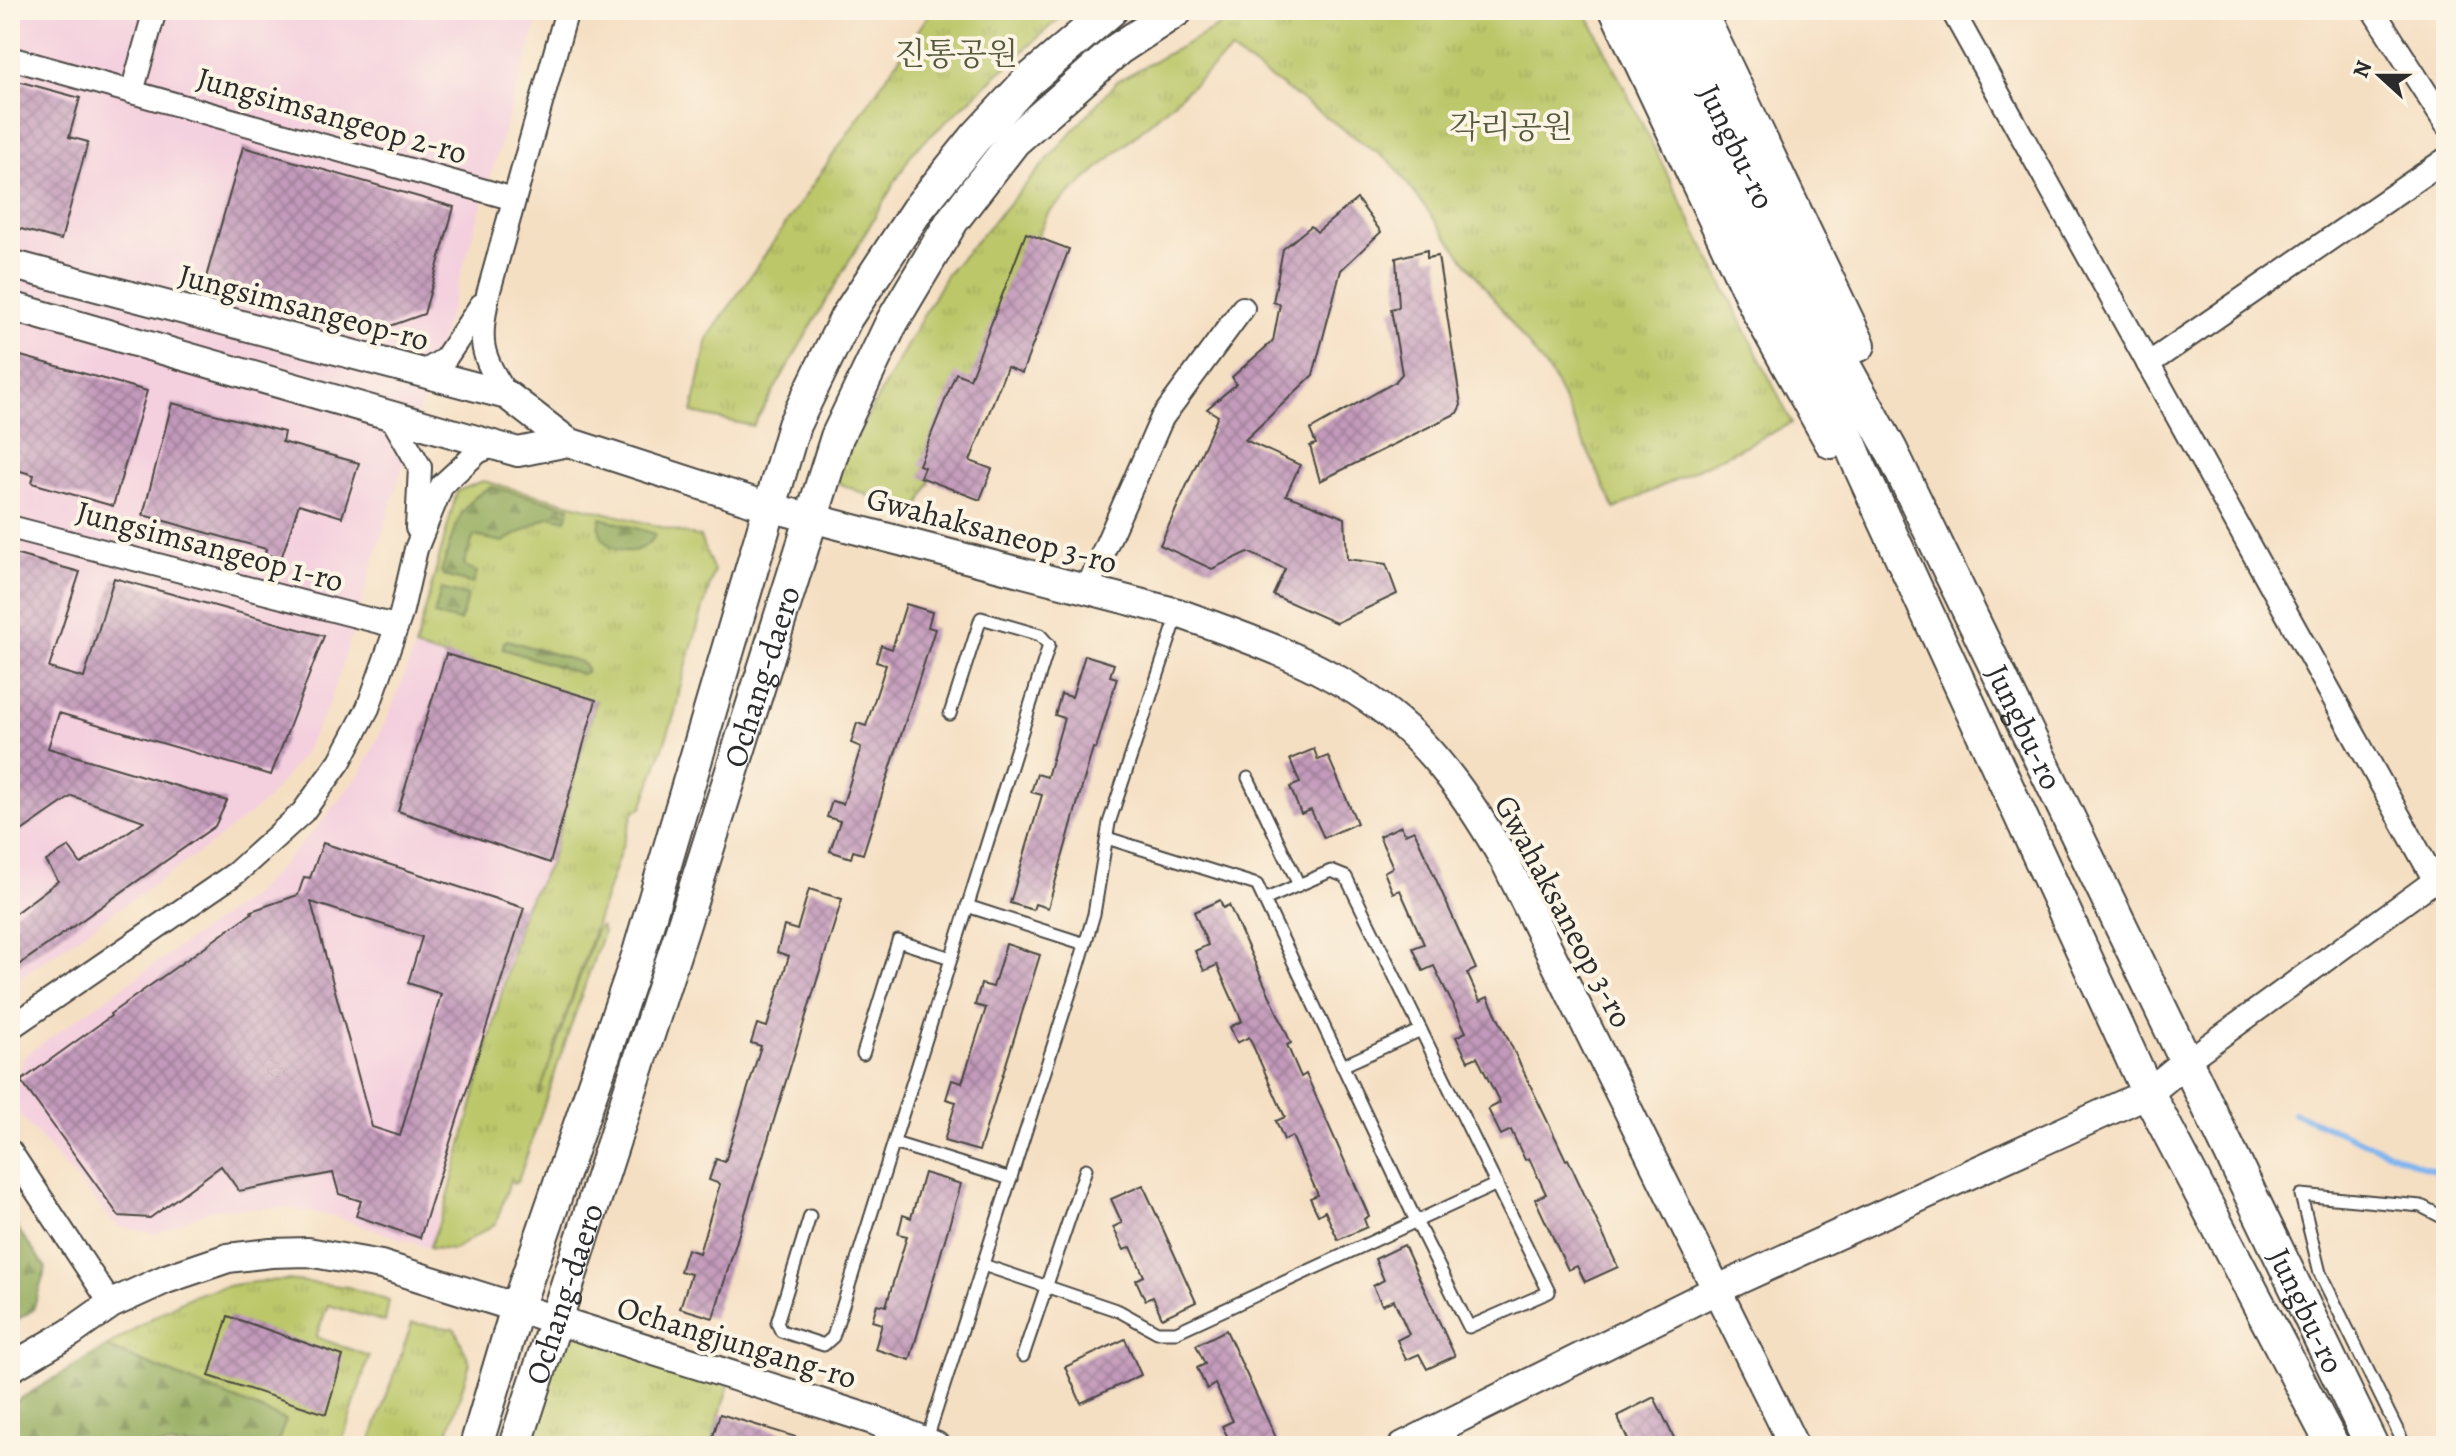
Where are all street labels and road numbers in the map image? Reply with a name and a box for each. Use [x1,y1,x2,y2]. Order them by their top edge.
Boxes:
street label: Jungsimsangeop 2-ro [192,55,472,175]
street label: Jungbu-ro [1688,77,1786,216]
street label: Jungsimsangeop-ro [174,252,434,362]
street label: Gwahaksaneop 3-ro [862,475,1122,585]
street label: Jungsimsangeop 1-ro [72,489,348,603]
street label: Ochang-daero [713,580,811,773]
street label: Jungbu-ro [1976,657,2074,797]
street label: Gwahaksaneop 3-ro [1484,787,1644,1035]
street label: Ochang-daero [514,1198,614,1390]
street label: Jungbu-ro [2258,1241,2355,1380]
street label: Ochangjungang-ro [612,1285,862,1399]

